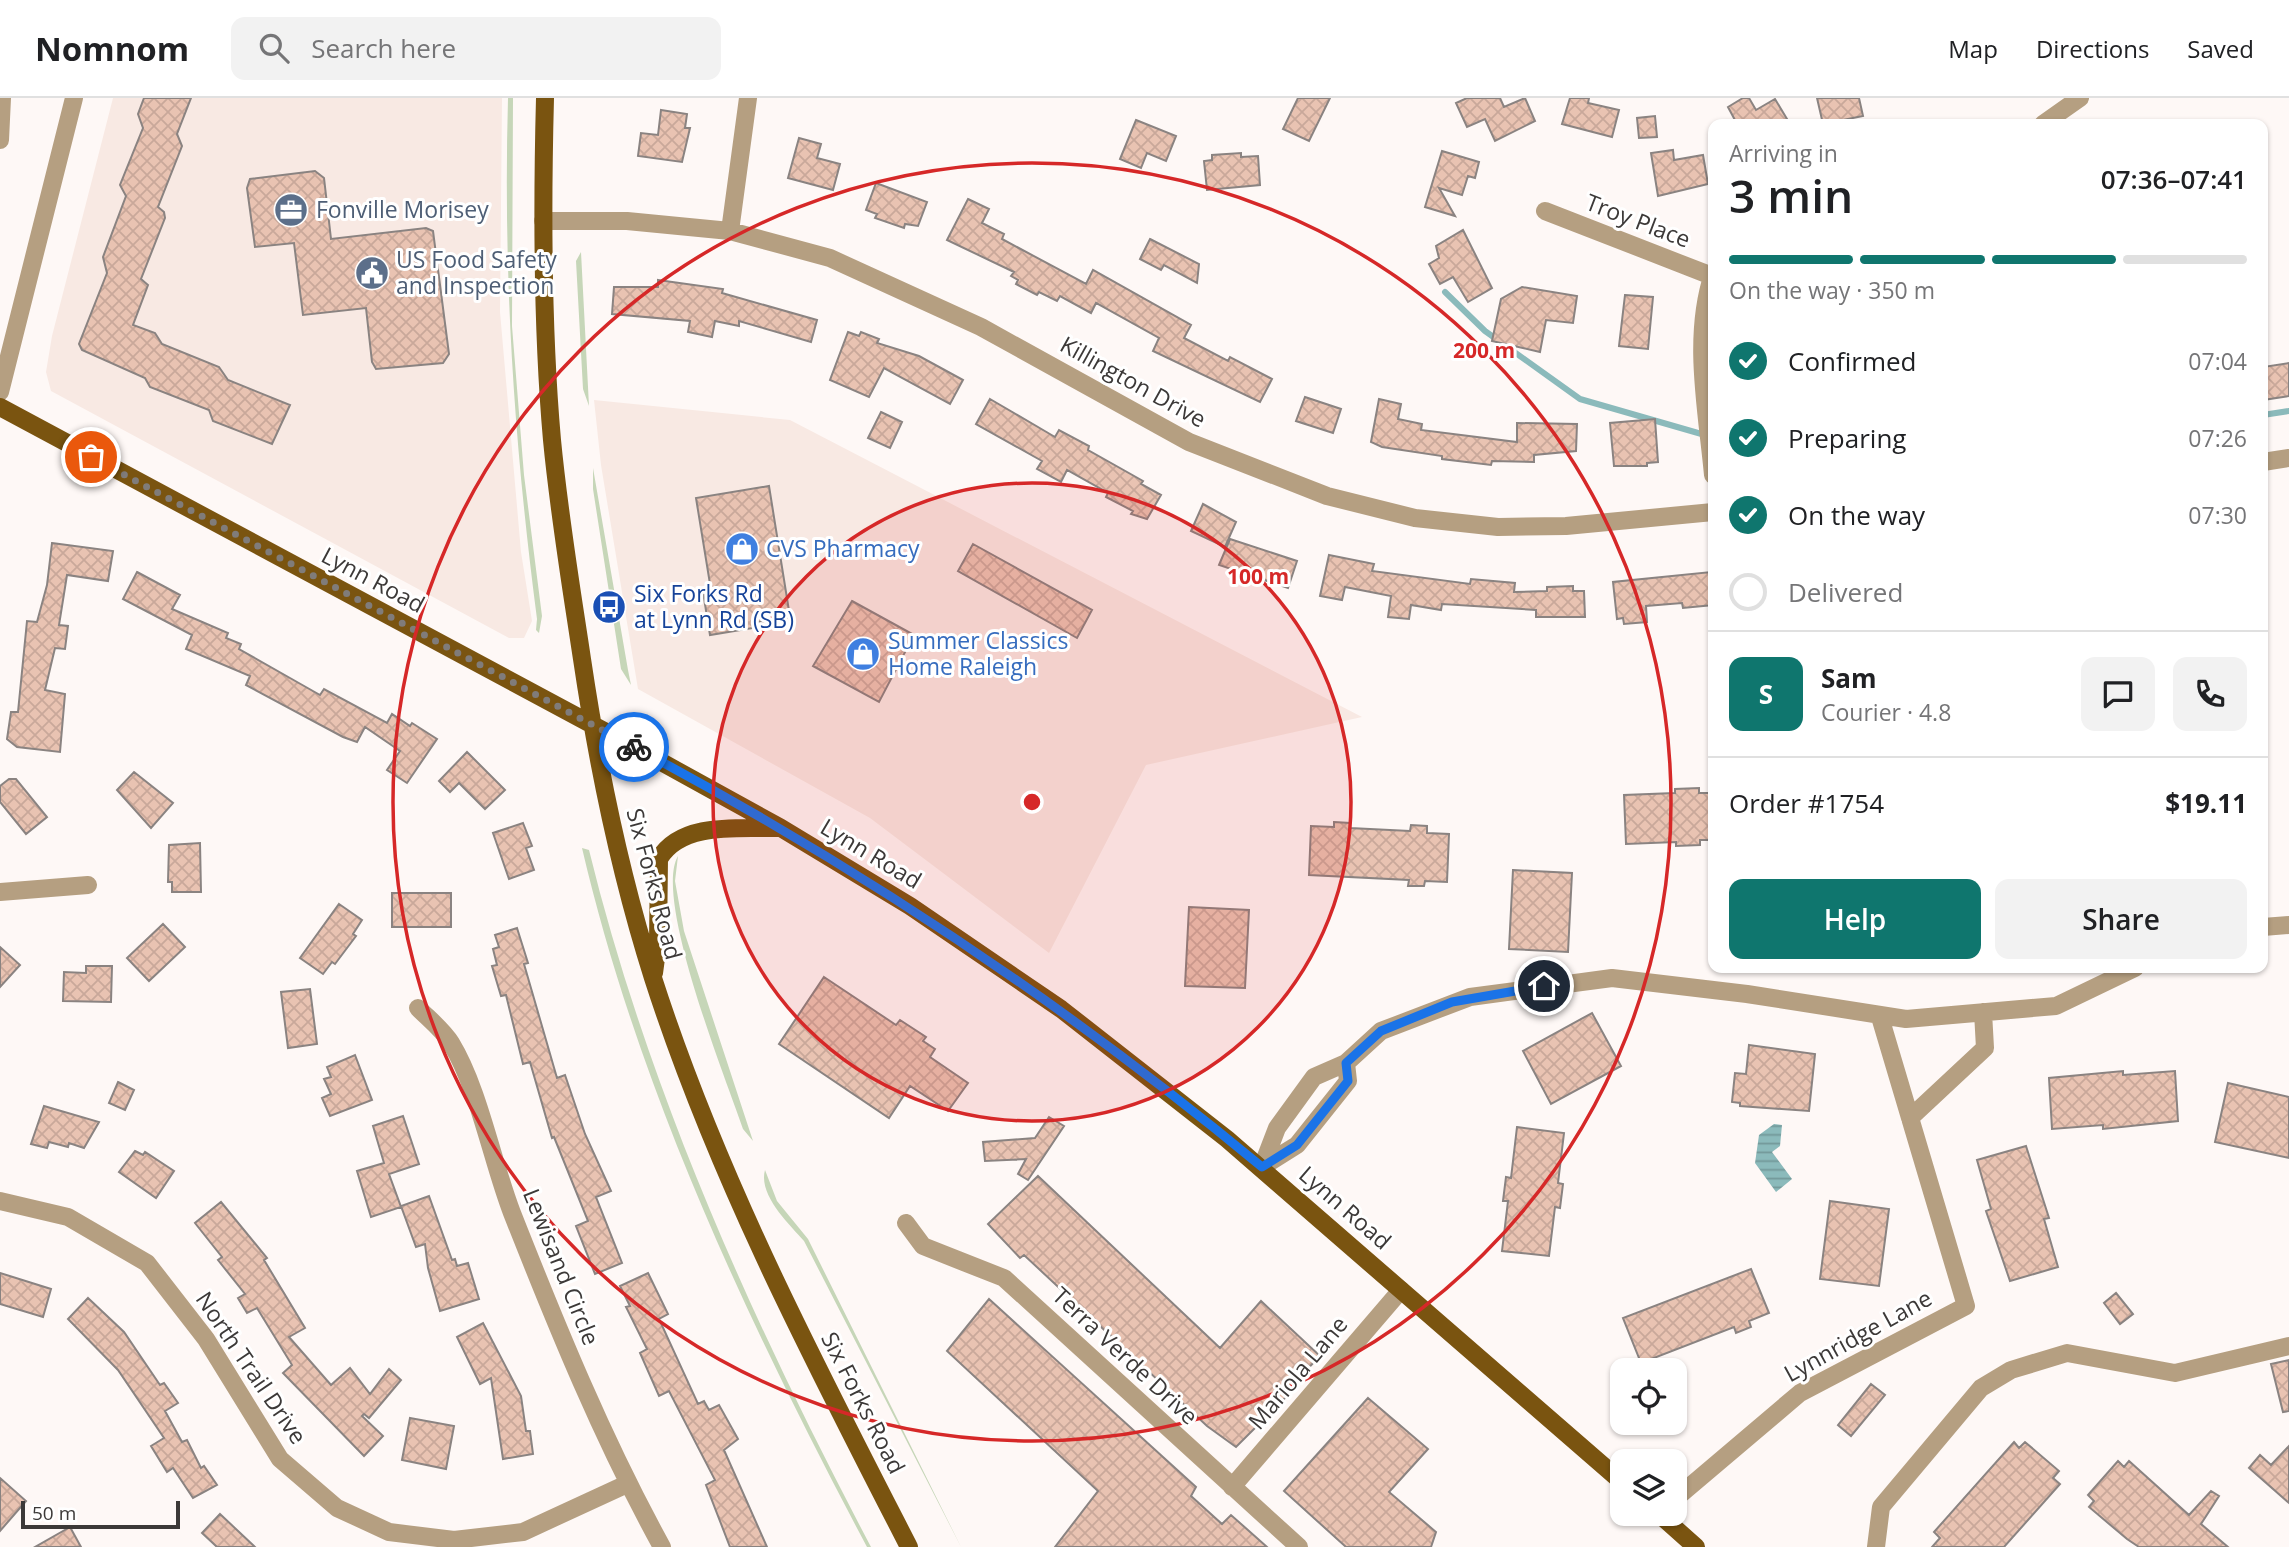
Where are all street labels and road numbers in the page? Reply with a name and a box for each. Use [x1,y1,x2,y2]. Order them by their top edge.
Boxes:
street label: Troy Place [1581,185,1695,255]
street label: Killington Drive [1055,328,1212,434]
street label: Lynn Road [316,539,431,620]
street label: Six Forks Road [619,805,691,963]
street label: Lynn Road [815,810,928,896]
street label: Lynn Road [1293,1158,1399,1256]
street label: Lewisand Circle [516,1184,608,1350]
street label: Terra Verde Drive [1046,1279,1206,1431]
street label: Lynnridge Lane [1778,1281,1937,1389]
street label: North Trail Drive [189,1285,315,1450]
street label: Mariola Lane [1240,1309,1354,1436]
street label: Six Forks Road [814,1326,913,1479]

